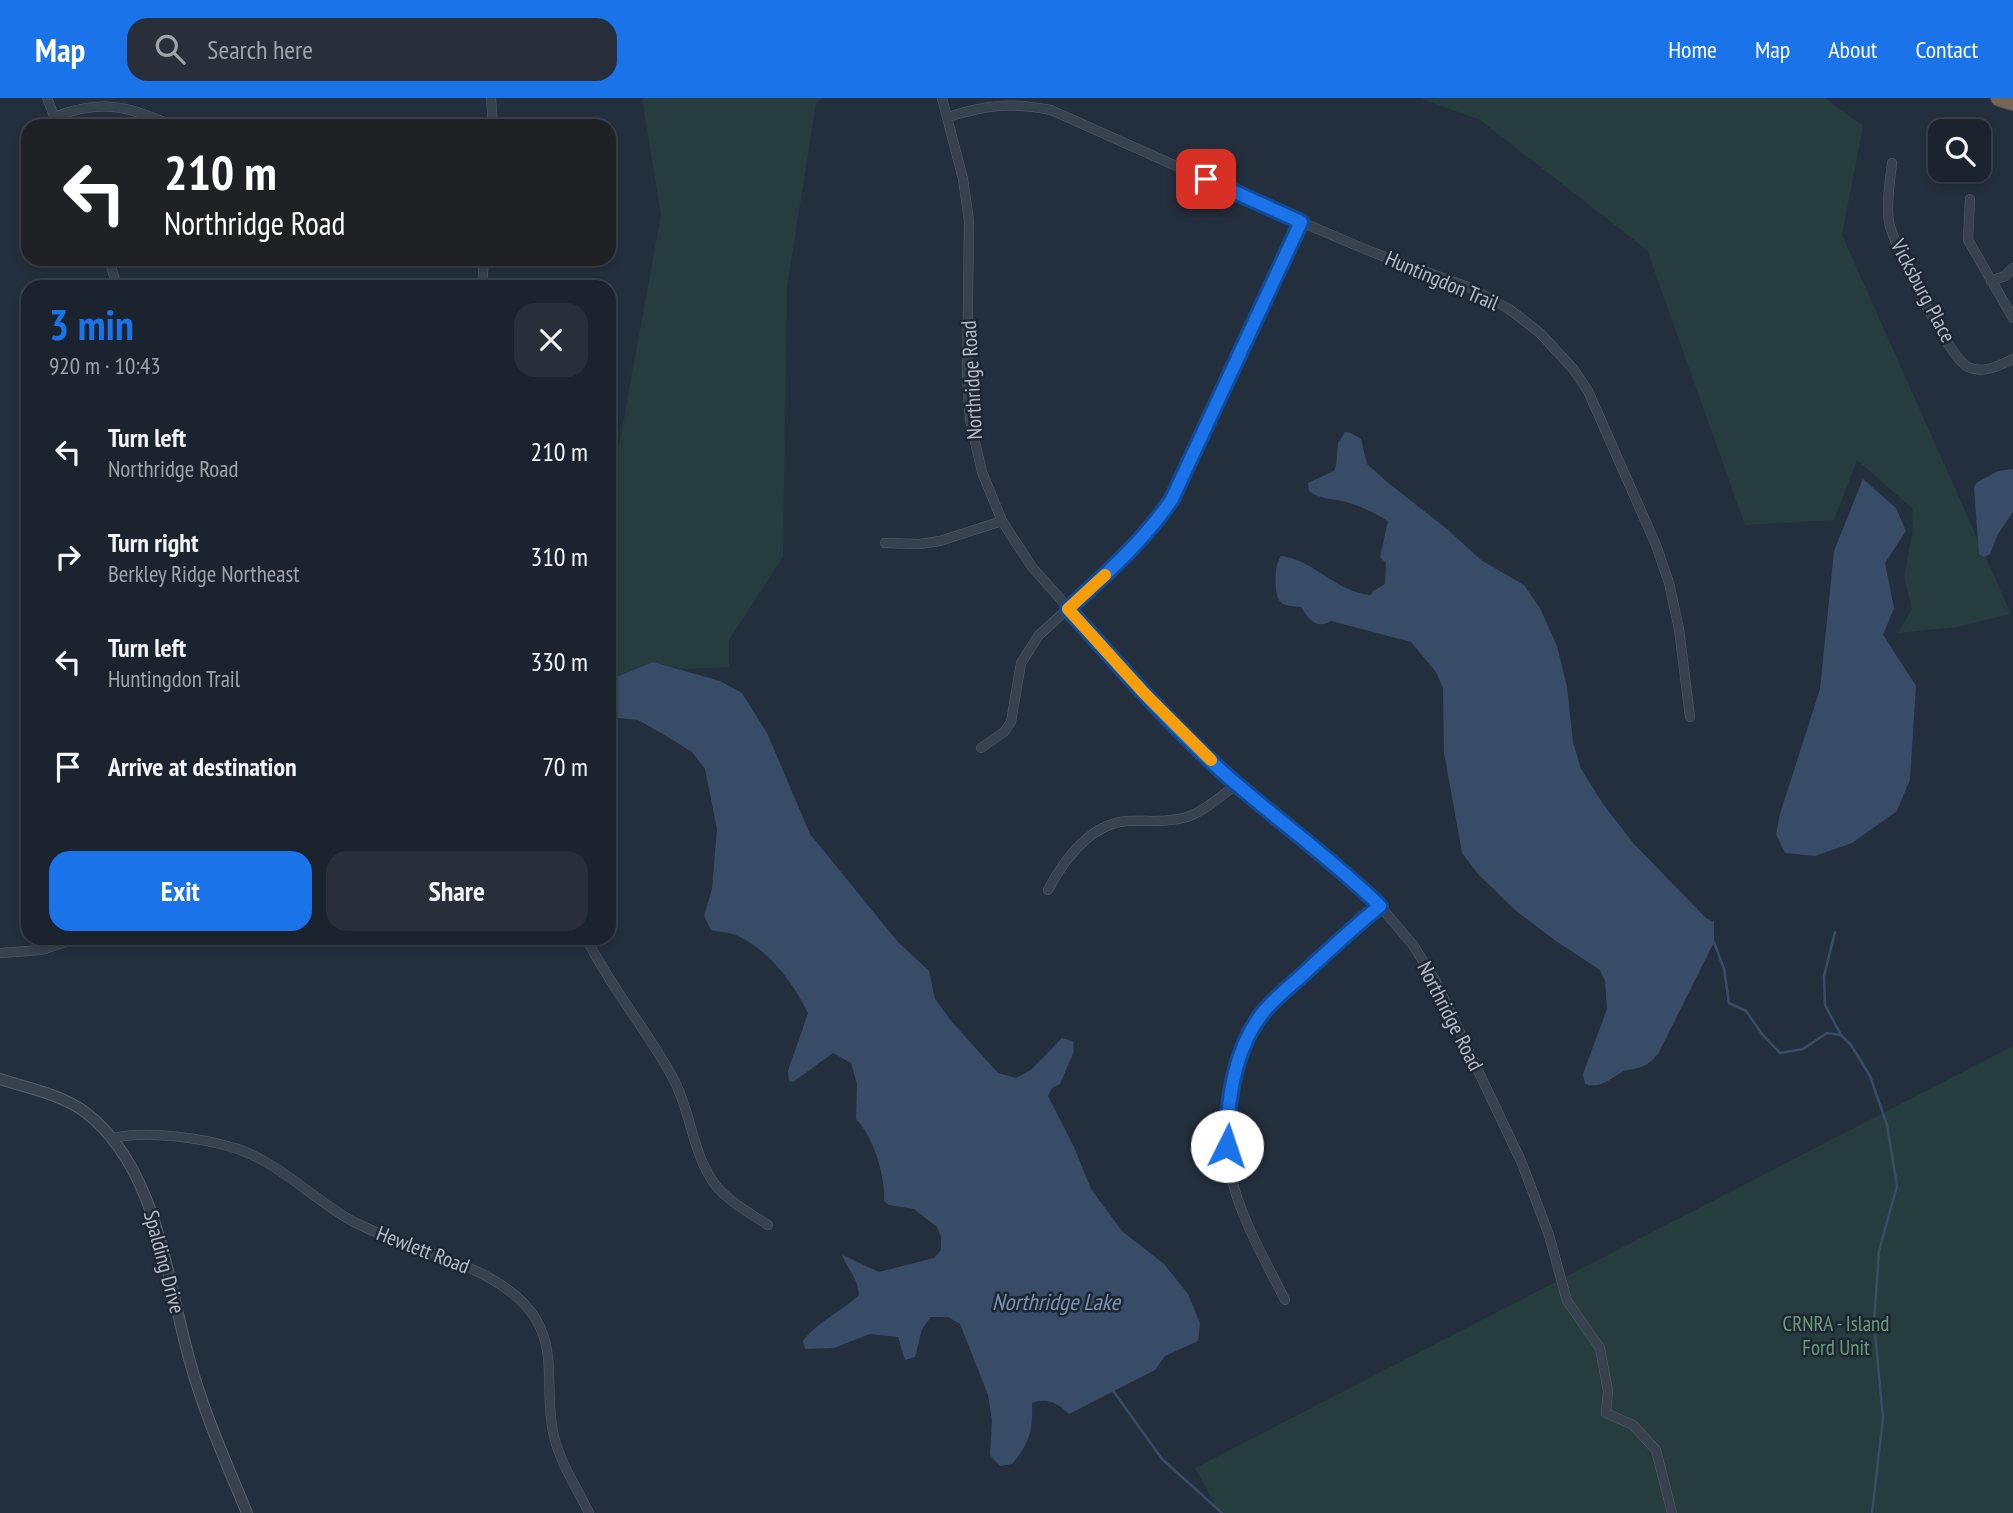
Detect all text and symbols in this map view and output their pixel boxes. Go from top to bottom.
search box [127,18,617,81]
text: Map [35,28,85,71]
icon: search [151,30,189,68]
text: Search here [207,33,313,66]
text: Home [1668,34,1717,65]
text: Map [1755,34,1790,65]
text: About [1828,34,1877,65]
text: Contact [1915,34,1978,65]
map controls [1928,119,1991,182]
button: search [1928,119,1991,182]
text: 210 m [164,140,277,204]
icon: left [49,147,140,238]
pin [1176,149,1236,209]
icon: arrive [1187,160,1225,198]
text: Northridge Road [164,202,345,244]
street label: Vicksburg Place [1885,234,1962,347]
street label: Huntingdon Trail [1381,245,1503,317]
text: 3 min [49,297,134,352]
button: close [514,303,588,377]
street label: Northridge Road [955,320,988,440]
text: 920 m · 10:43 [49,351,161,380]
text: Turn left [108,421,186,454]
icon: left [49,433,87,471]
text: 210 m [530,435,588,468]
text: Northridge Road [108,454,238,483]
text: Turn right [108,526,199,559]
icon: right [49,538,87,576]
text: 310 m [530,540,588,573]
text: Berkley Ridge Northeast [108,559,300,588]
text: Turn left [108,631,186,664]
icon: left [49,643,87,681]
text: 330 m [530,645,588,678]
text: Huntingdon Trail [108,664,240,693]
icon: arrive [49,748,87,786]
text: Arrive at destination [108,750,297,783]
text: 70 m [542,750,588,783]
button: Exit [49,851,312,931]
button: Share [326,851,588,931]
street label: Northridge Road [1411,957,1490,1075]
position arrow [1190,1109,1264,1183]
street label: Spalding Drive [138,1207,191,1317]
street label: Hewlett Road [373,1219,474,1280]
water label: Northridge Lake [992,1287,1121,1316]
park label: CRNRA - Island Ford Unit [1783,1310,1889,1361]

